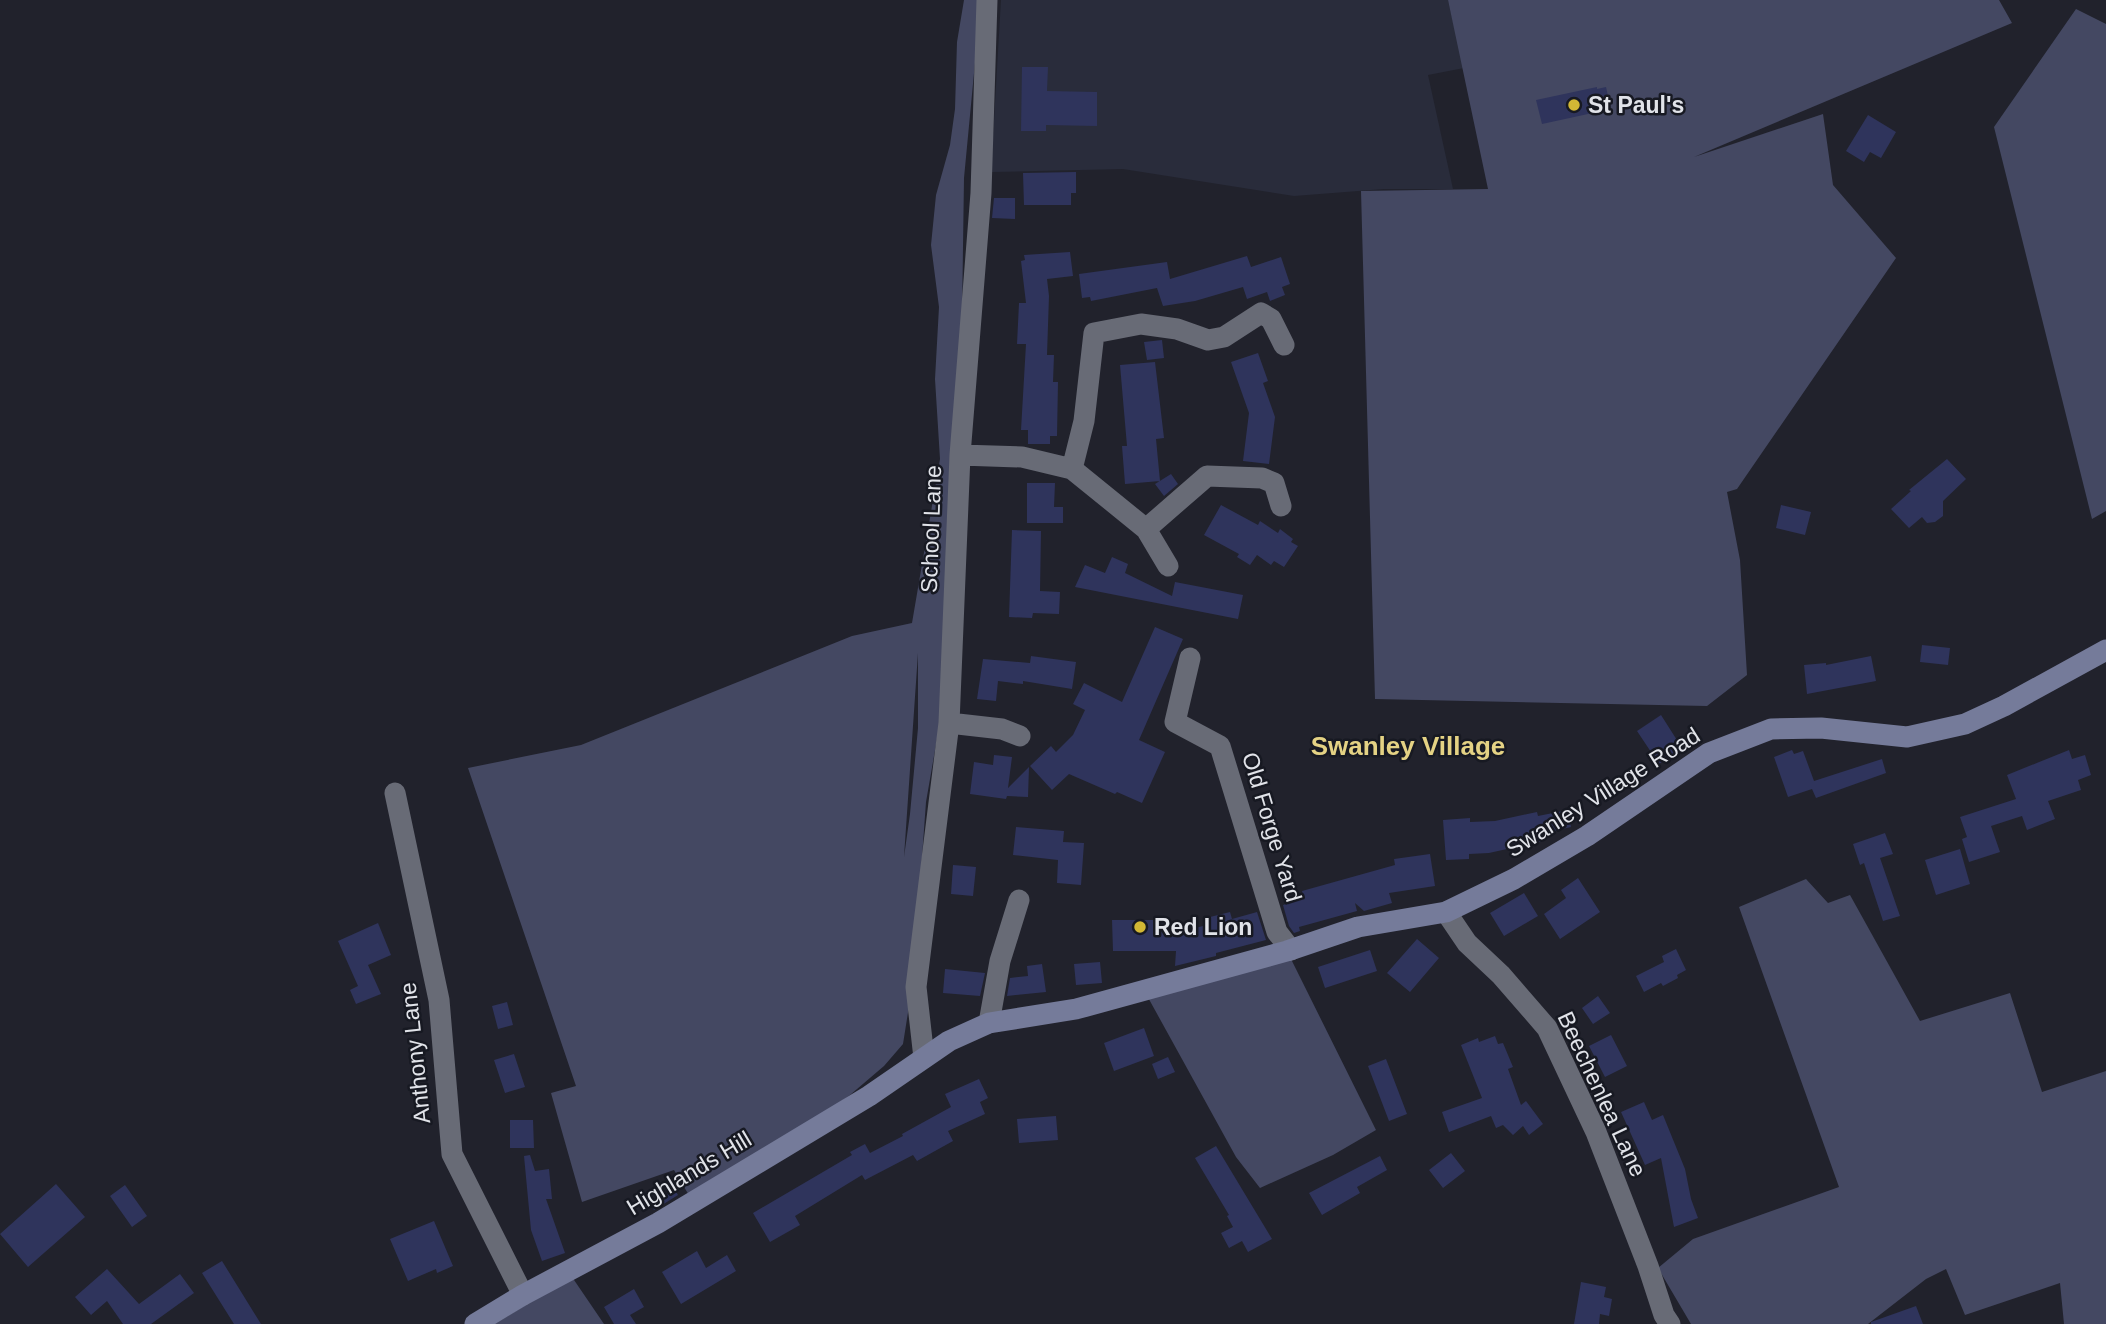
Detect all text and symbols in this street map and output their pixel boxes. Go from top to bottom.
place label: St Paul's [1588,92,1684,118]
marker: St Paul's [1566,97,1582,113]
street label: School Lane [916,465,946,593]
street label: Swanley Village Road [1501,722,1705,862]
district label: Swanley Village [1311,731,1505,761]
street label: Old Forge Yard [1237,749,1307,905]
place label: Red Lion [1154,914,1252,940]
marker: Red Lion [1132,919,1148,935]
street label: Anthony Lane [395,981,435,1125]
street label: Beechenlea Lane [1552,1007,1652,1181]
street label: Highlands Hill [622,1126,756,1220]

